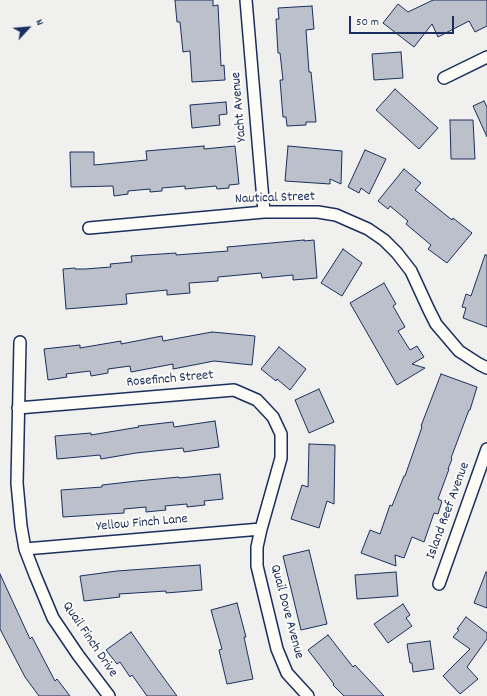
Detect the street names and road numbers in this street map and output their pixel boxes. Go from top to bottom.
street label: Yacht Avenue [229,71,251,143]
street label: Nautical Street [235,189,315,209]
street label: Rosefinch Street [126,368,214,392]
street label: Island Reef Avenue [424,460,474,562]
street label: Yellow Finch Lane [96,512,188,536]
street label: Quail Dove Avenue [265,563,307,661]
street label: Quail Finch Drive [58,599,120,681]

